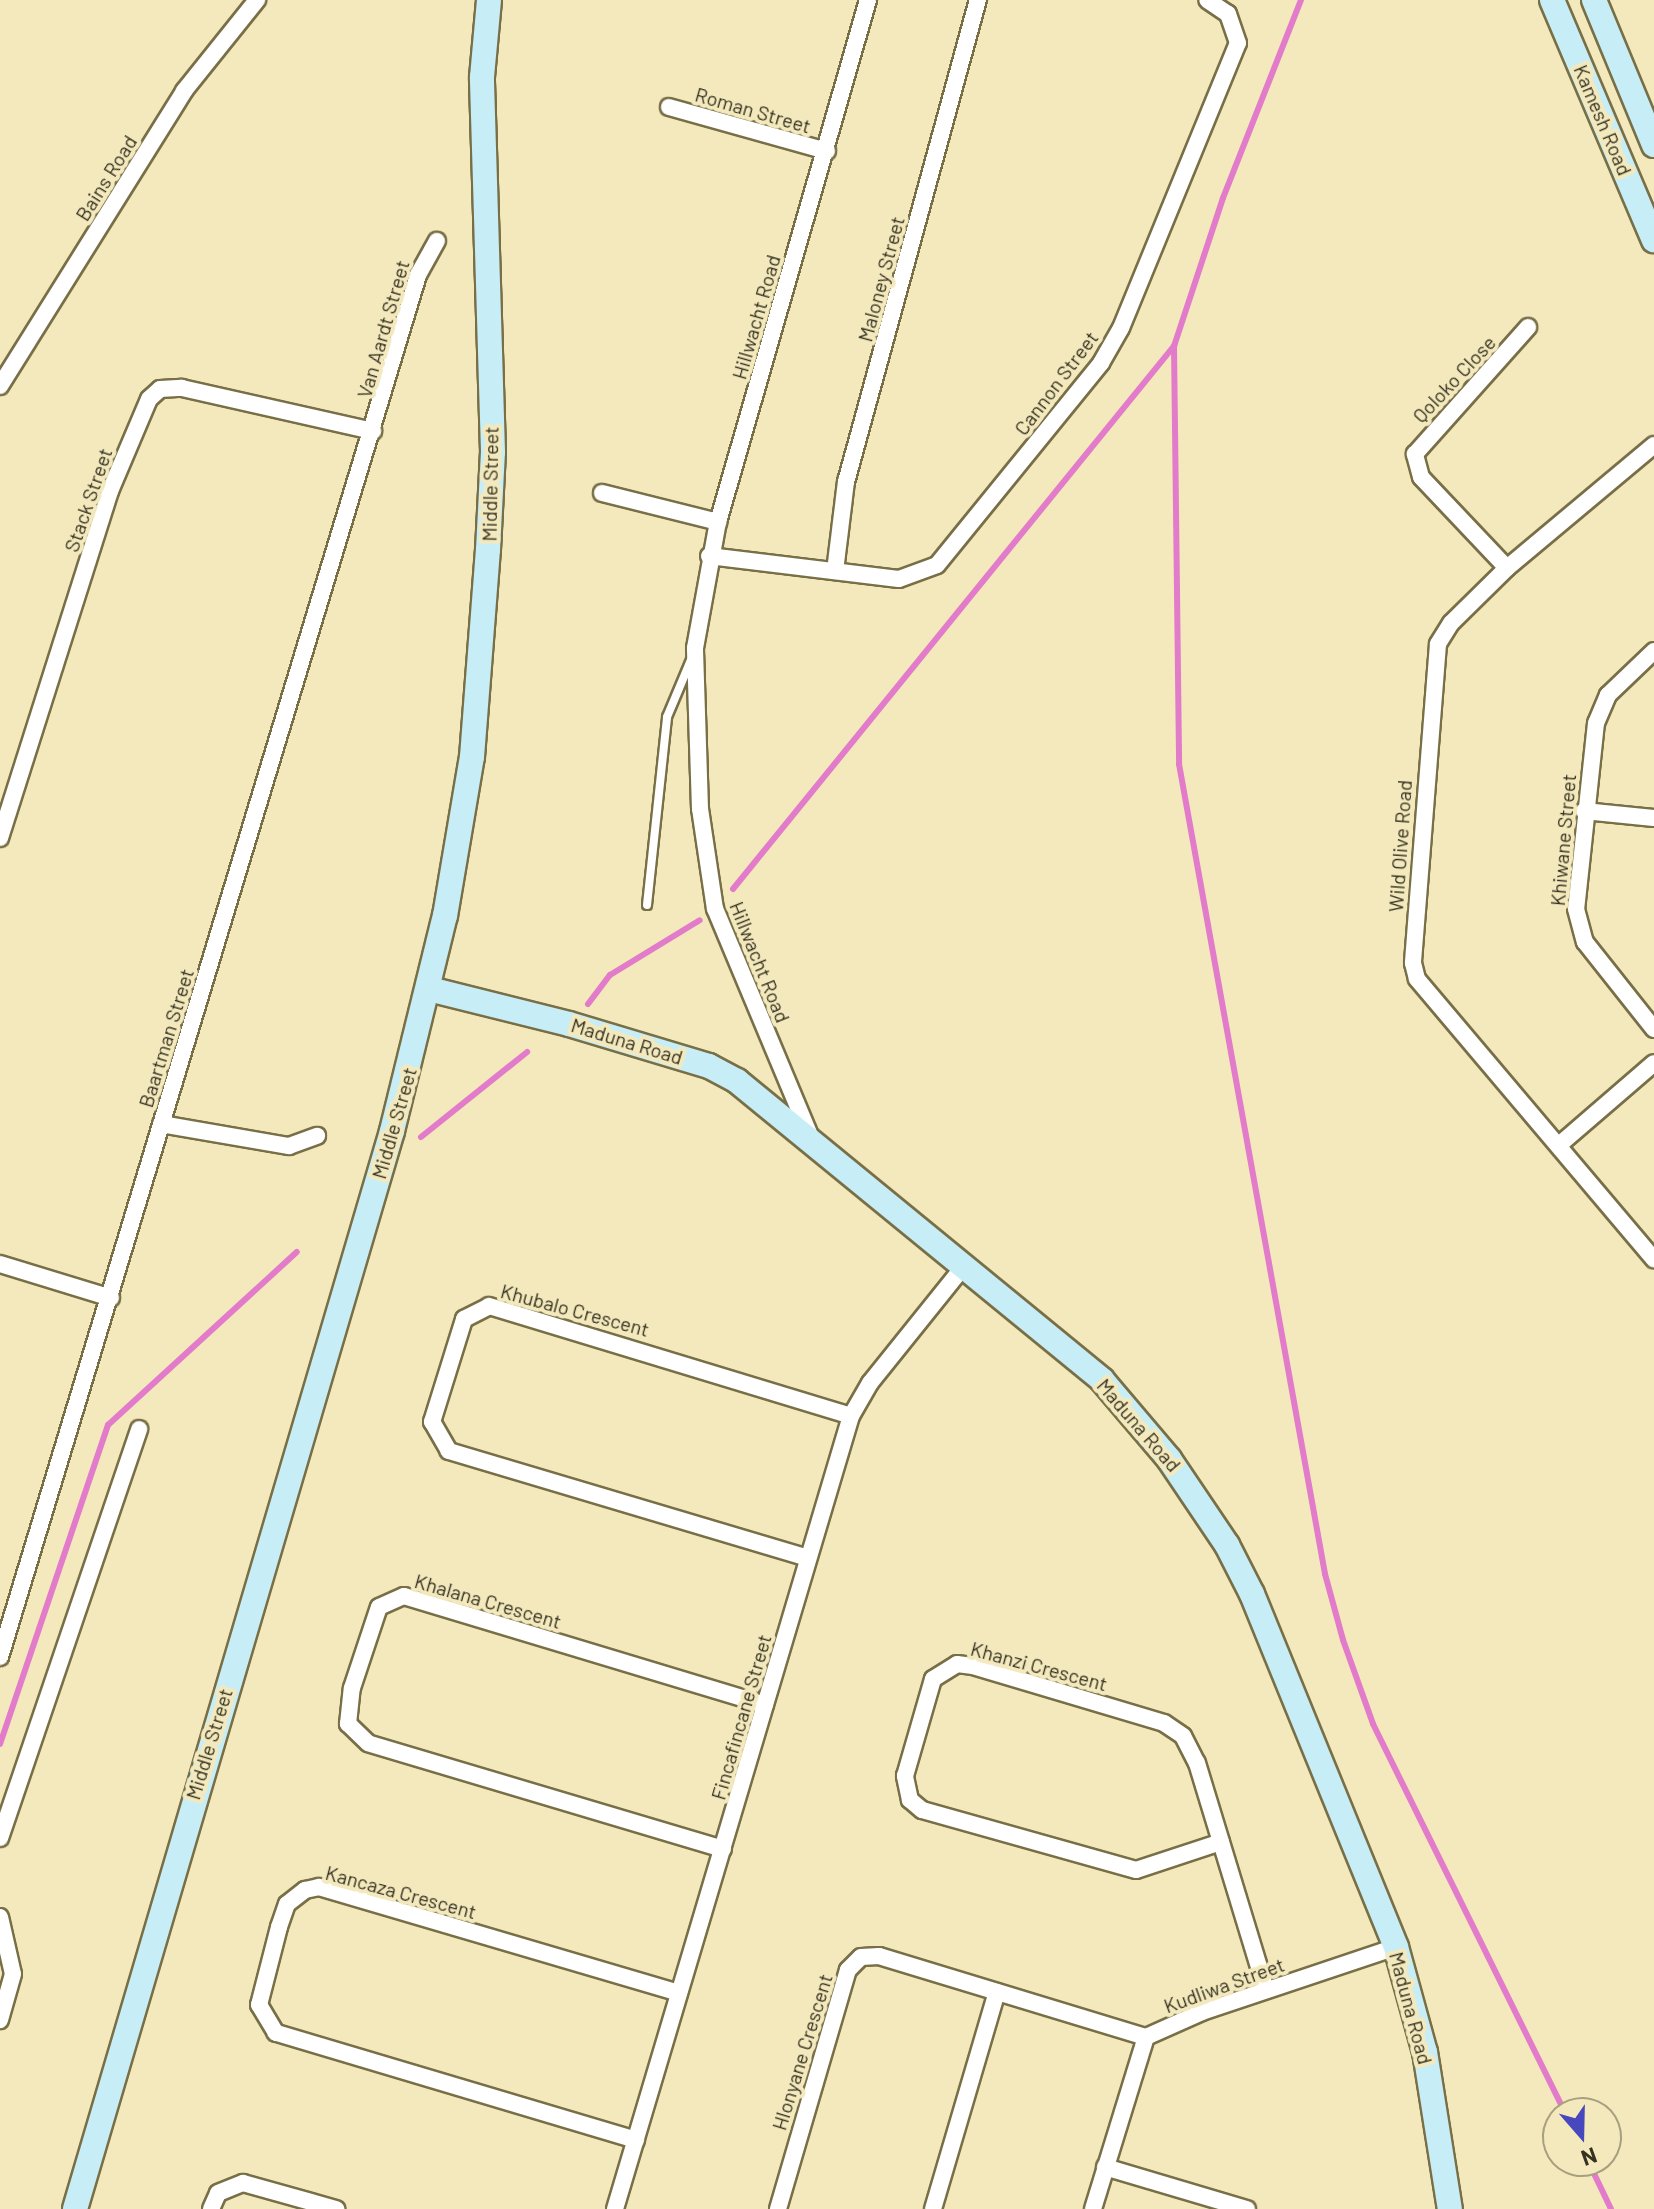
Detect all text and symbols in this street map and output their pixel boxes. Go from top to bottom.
street label: Kamesh Road [1569,61,1637,179]
street label: Roman Street [692,82,814,138]
street label: Bains Road [70,131,142,225]
street label: Maloney Street [853,214,909,344]
street label: Hillwacht Road [727,252,785,382]
street label: Van Aardt Street [352,257,414,401]
street label: Cannon Street [1009,326,1103,440]
street label: Qoloko Close [1408,330,1500,428]
street label: Middle Street [477,426,503,542]
street label: Stack Street [59,445,117,555]
street label: Khiwane Street [1545,773,1581,907]
street label: Wild Olive Road [1383,779,1417,913]
street label: Hillwacht Road [725,898,795,1026]
street label: Baartman Street [133,966,199,1110]
street label: Maduna Road [568,1013,686,1069]
street label: Middle Street [367,1064,421,1182]
street label: Khubalo Crescent [498,1279,652,1341]
street label: Maduna Road [1092,1374,1186,1476]
street label: Khalana Crescent [412,1569,564,1633]
street label: Fincafincane Street [706,1631,776,1803]
street label: Khanzi Crescent [968,1636,1110,1696]
street label: Middle Street [181,1685,237,1803]
street label: Kancaza Crescent [323,1860,479,1924]
street label: Maduna Road [1384,1949,1438,2067]
street label: Kudliwa Street [1160,1952,1288,2018]
street label: Hlonyane Crescent [767,1971,837,2133]
north arrow [1542,2097,1622,2177]
text: N [1578,2143,1601,2172]

